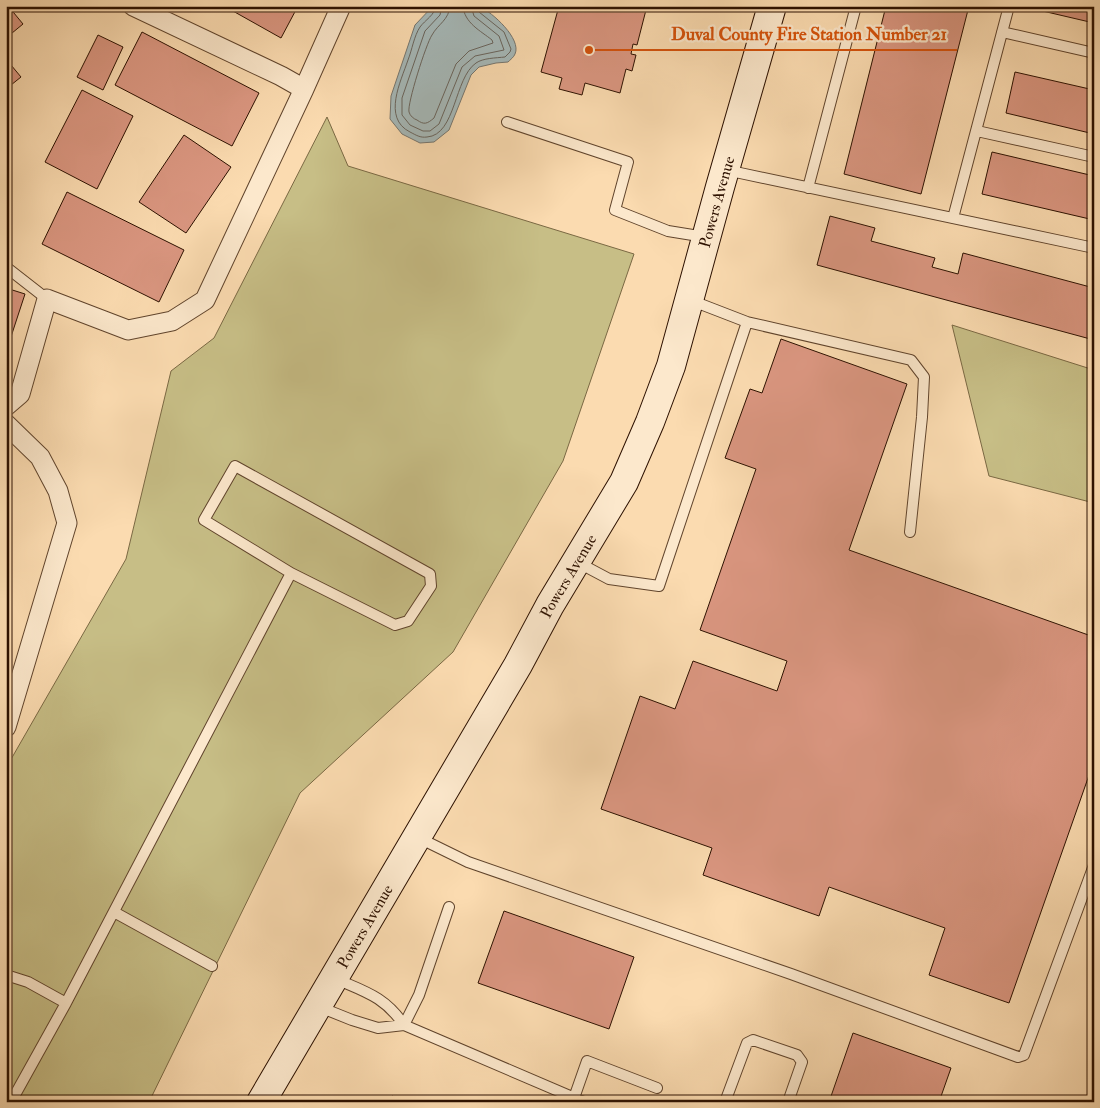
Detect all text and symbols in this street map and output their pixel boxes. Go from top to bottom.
callout: Duval County Fire Station Number 21 [661,17,957,50]
text: Duval County Fire Station Number 21 [671,23,947,46]
street label: Powers Avenue [695,154,739,250]
street label: Powers Avenue [536,531,601,622]
street label: Powers Avenue [333,881,398,972]

